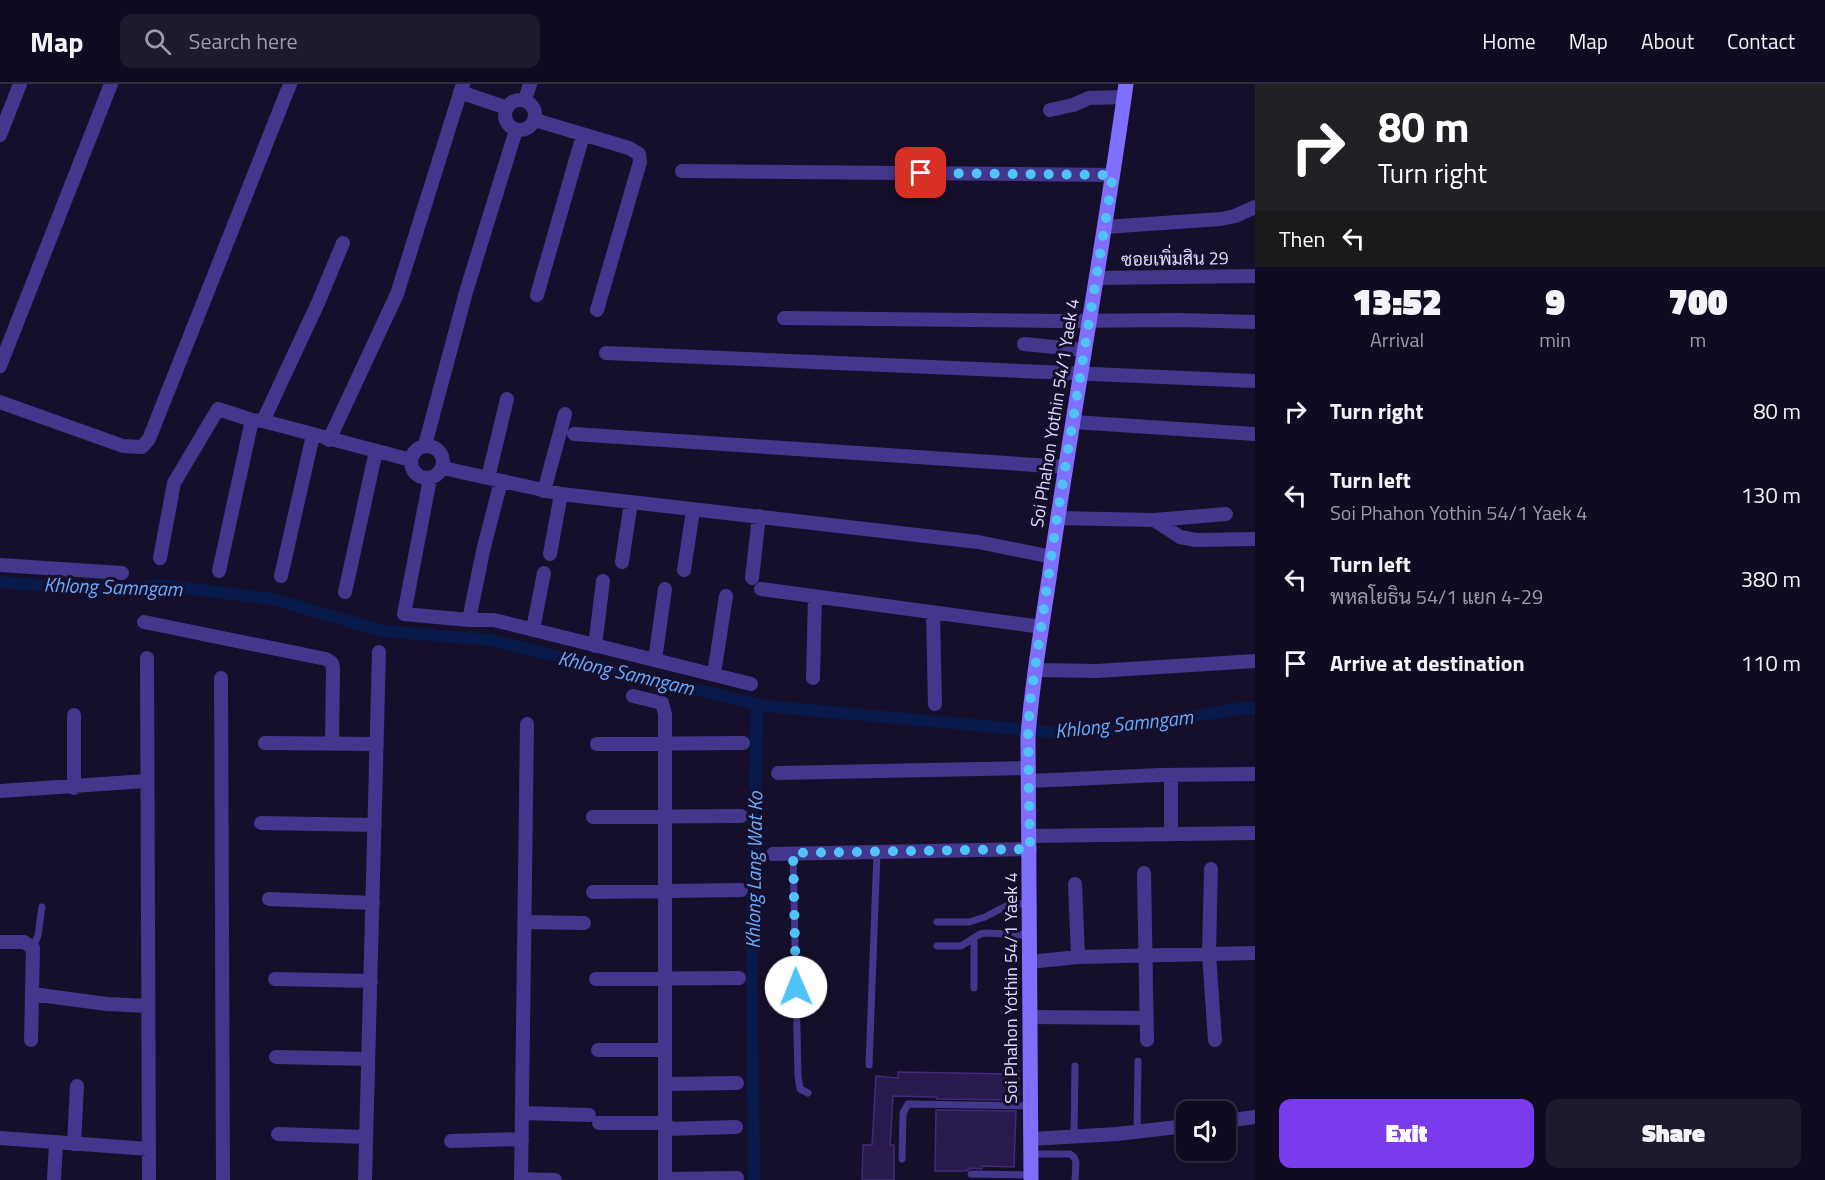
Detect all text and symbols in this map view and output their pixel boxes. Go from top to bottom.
search box [120,14,540,68]
text: Map [30,20,84,63]
text: Search here [189,24,298,58]
icon: search [141,25,174,58]
text: Home [1482,25,1536,57]
text: Map [1569,25,1608,57]
text: About [1641,25,1694,57]
text: Contact [1727,25,1795,57]
text: 80 m [1378,94,1470,158]
icon: right [1279,108,1357,186]
pin [895,147,946,198]
text: Turn right [1378,152,1487,193]
icon: arrive [904,156,937,189]
text: Then [1279,222,1325,256]
icon: left [1337,222,1370,255]
street label: ซอยเพิ่มสิน 29 [1121,243,1229,273]
text: 13:52 [1352,274,1442,329]
text: 9 [1545,274,1565,329]
text: 700 [1668,274,1728,329]
street label: Soi Phahon Yothin 54/1 Yaek 4 [1023,296,1086,529]
text: Arrival [1370,324,1424,355]
text: min [1539,324,1571,355]
text: m [1690,324,1706,355]
text: Turn right [1330,394,1424,428]
text: 80 m [1753,394,1801,428]
icon: right [1279,395,1312,428]
text: Turn left [1330,463,1411,497]
text: 130 m [1741,478,1801,512]
icon: left [1279,479,1312,512]
text: Soi Phahon Yothin 54/1 Yaek 4 [1330,497,1587,528]
text: Turn left [1330,547,1411,581]
text: 380 m [1741,562,1801,596]
icon: left [1279,563,1312,596]
water label: Khlong Samngam [43,569,183,604]
text: พหลโยธิน 54/1 แยก 4-29 [1330,581,1543,612]
water label: Khlong Samngam [555,642,698,703]
text: Arrive at destination [1330,646,1525,680]
text: 110 m [1741,646,1801,680]
icon: arrive [1279,647,1312,680]
water label: Khlong Samngam [1053,701,1195,746]
water label: Khlong Lang Wat Ko [737,790,770,949]
street label: Soi Phahon Yothin 54/1 Yaek 4 [997,872,1024,1104]
position arrow [764,955,828,1019]
button: Exit [1279,1099,1534,1168]
button: Share [1546,1099,1801,1168]
map controls [1176,1101,1236,1161]
button: sound [1176,1101,1236,1161]

